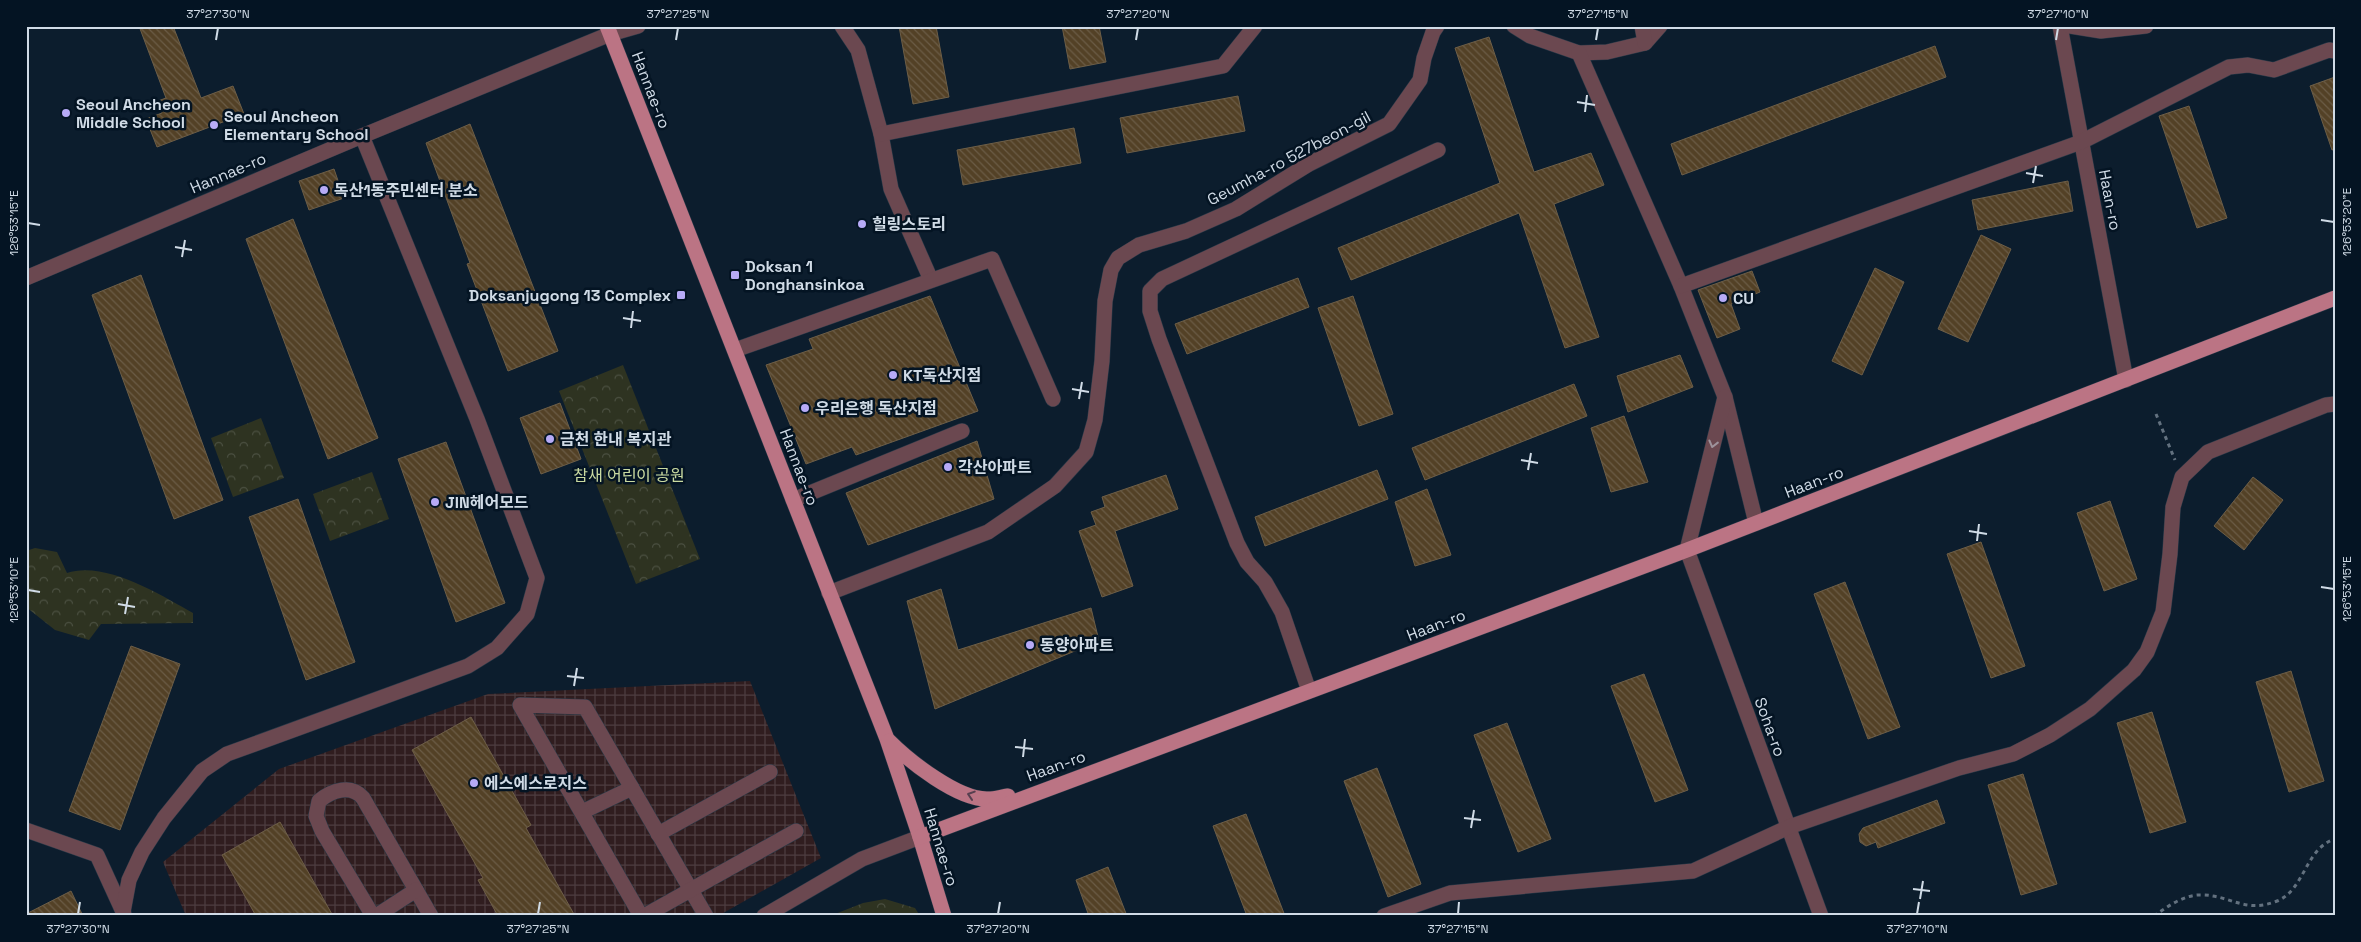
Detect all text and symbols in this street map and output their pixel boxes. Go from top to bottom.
text: 37°27'30"N [186,6,250,22]
text: 37°27'25"N [646,6,710,22]
text: 37°27'20"N [1106,6,1170,22]
text: 37°27'15"N [1568,6,1628,22]
text: 37°27'10"N [2027,6,2089,22]
street label: Hannae-ro [627,49,675,131]
place label: Seoul Ancheon Middle School [76,94,191,133]
place label: Seoul Ancheon Elementary School [224,106,368,145]
street label: Geumha-ro 527beon-gil [1204,106,1374,210]
marker: Seoul Ancheon Middle School [60,107,72,119]
marker: Seoul Ancheon Elementary School [208,119,220,131]
street label: Hannae-ro [187,148,269,198]
street label: Haan-ro [2094,168,2126,232]
place label: 독산1동주민센터 분소 [334,180,478,201]
marker: 독산1동주민센터 분소 [318,184,330,196]
text: 126°53'20"E [2339,188,2355,256]
text: 126°53'15"E [6,190,22,256]
place label: 힐링스토리 [872,214,946,235]
marker: 힐링스토리 [856,218,868,230]
place label: Doksan 1 Donghansinkoa [745,256,865,295]
marker: Doksan 1 Donghansinkoa [729,269,741,281]
place label: Doksanjugong 13 Complex [469,285,672,306]
place label: CU [1733,288,1754,309]
marker: Doksanjugong 13 Complex [675,289,687,301]
marker: CU [1717,292,1729,304]
place label: KT독산지점 [903,365,981,386]
marker: KT독산지점 [887,369,899,381]
place label: 우리은행 독산지점 [815,398,937,419]
marker: 우리은행 독산지점 [799,402,811,414]
street label: Hannae-ro [775,426,823,508]
place label: 금천 한내 복지관 [560,429,671,450]
marker: 금천 한내 복지관 [544,433,556,445]
one-way arrow [1708,440,1719,449]
place label: 각산아파트 [958,457,1032,478]
marker: 각산아파트 [942,461,954,473]
street label: Haan-ro [1781,461,1847,503]
park label: 참새 어린이 공원 [573,465,685,486]
place label: JIN헤어모드 [445,492,529,513]
marker: JIN헤어모드 [429,496,441,508]
text: 126°53'15"E [2339,556,2355,622]
text: 126°53'10"E [6,557,22,623]
street label: Haan-ro [1403,604,1469,646]
place label: 동양아파트 [1040,635,1114,656]
marker: 동양아파트 [1024,639,1036,651]
street label: Soha-ro [1750,695,1790,759]
street label: Haan-ro [1023,746,1089,786]
place label: 에스에스로지스 [484,773,587,794]
marker: 에스에스로지스 [468,777,480,789]
one-way arrow [968,790,976,800]
street label: Hannae-ro [919,805,963,889]
text: 37°27'30"N [46,921,110,937]
text: 37°27'25"N [506,921,570,937]
text: 37°27'20"N [966,921,1030,937]
text: 37°27'15"N [1428,921,1488,937]
text: 37°27'10"N [1886,921,1948,937]

